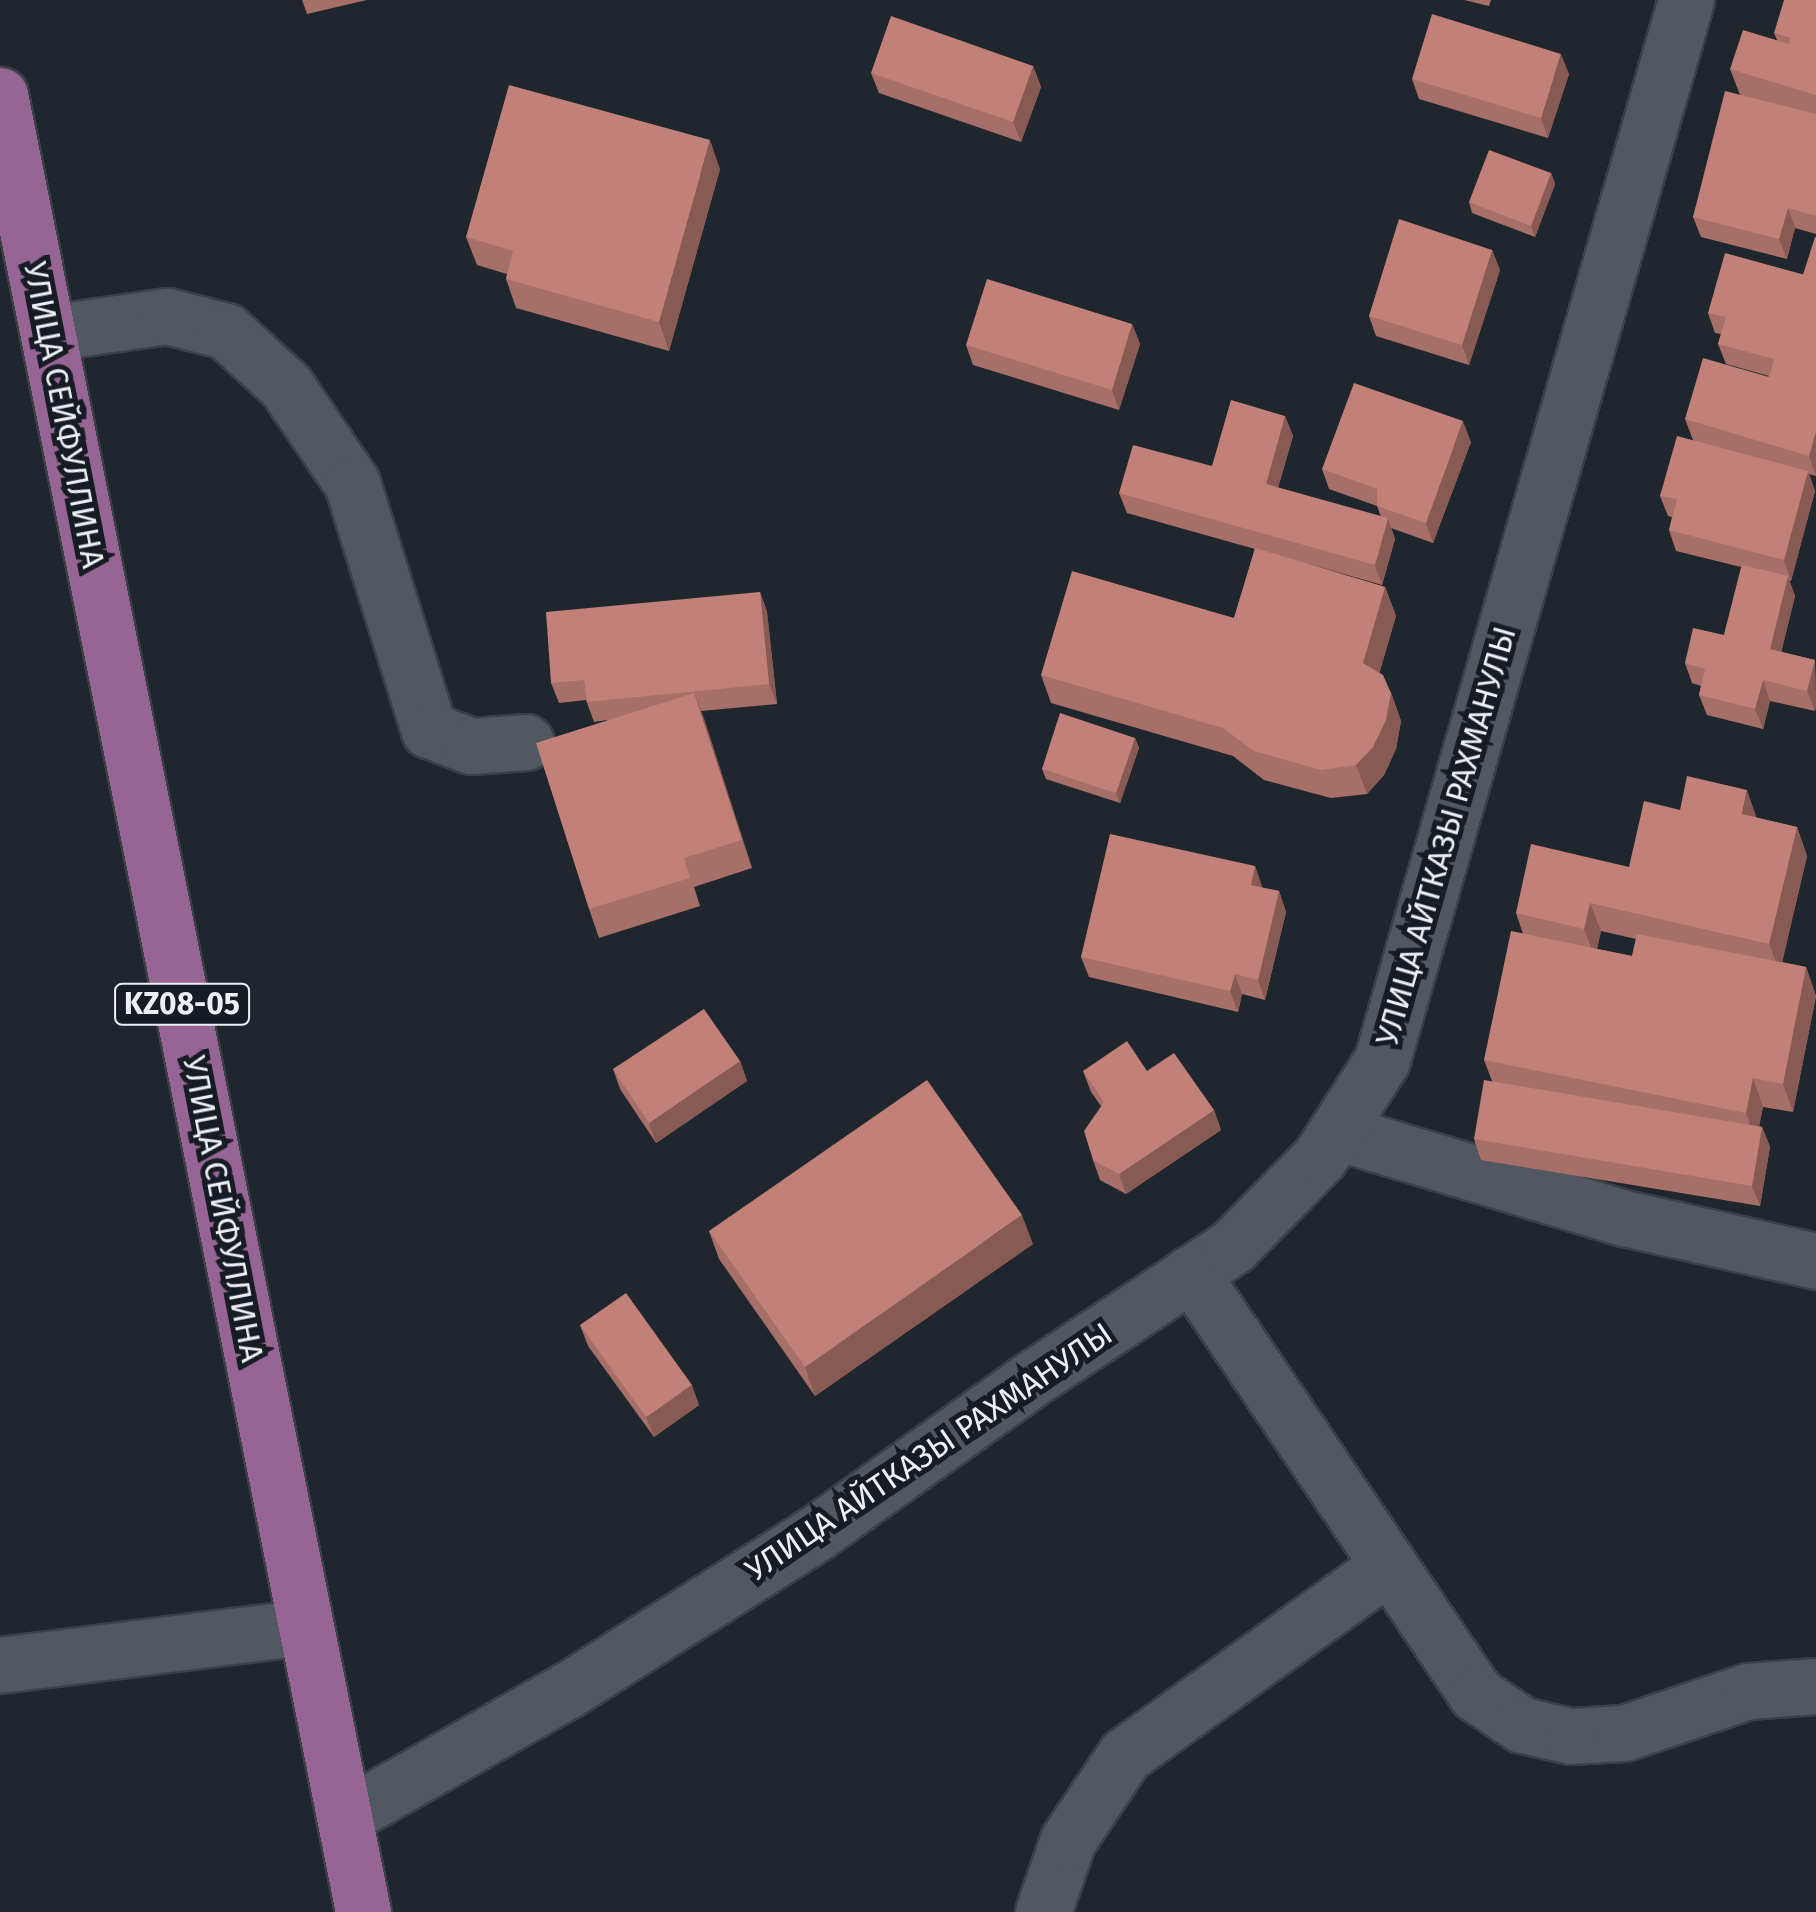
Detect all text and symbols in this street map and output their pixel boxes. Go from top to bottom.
street label: УЛИЦА СЕЙФУЛЛИНА [15,259,113,571]
street label: УЛИЦА АЙТКАЗЫ РАХМАНУЛЫ [1368,622,1524,1050]
road number: KZ08-05 [112,979,252,1029]
street label: УЛИЦА СЕЙФУЛЛИНА [174,1053,272,1365]
street label: УЛИЦА АЙТКАЗЫ РАХМАНУЛЫ [738,1315,1120,1589]

